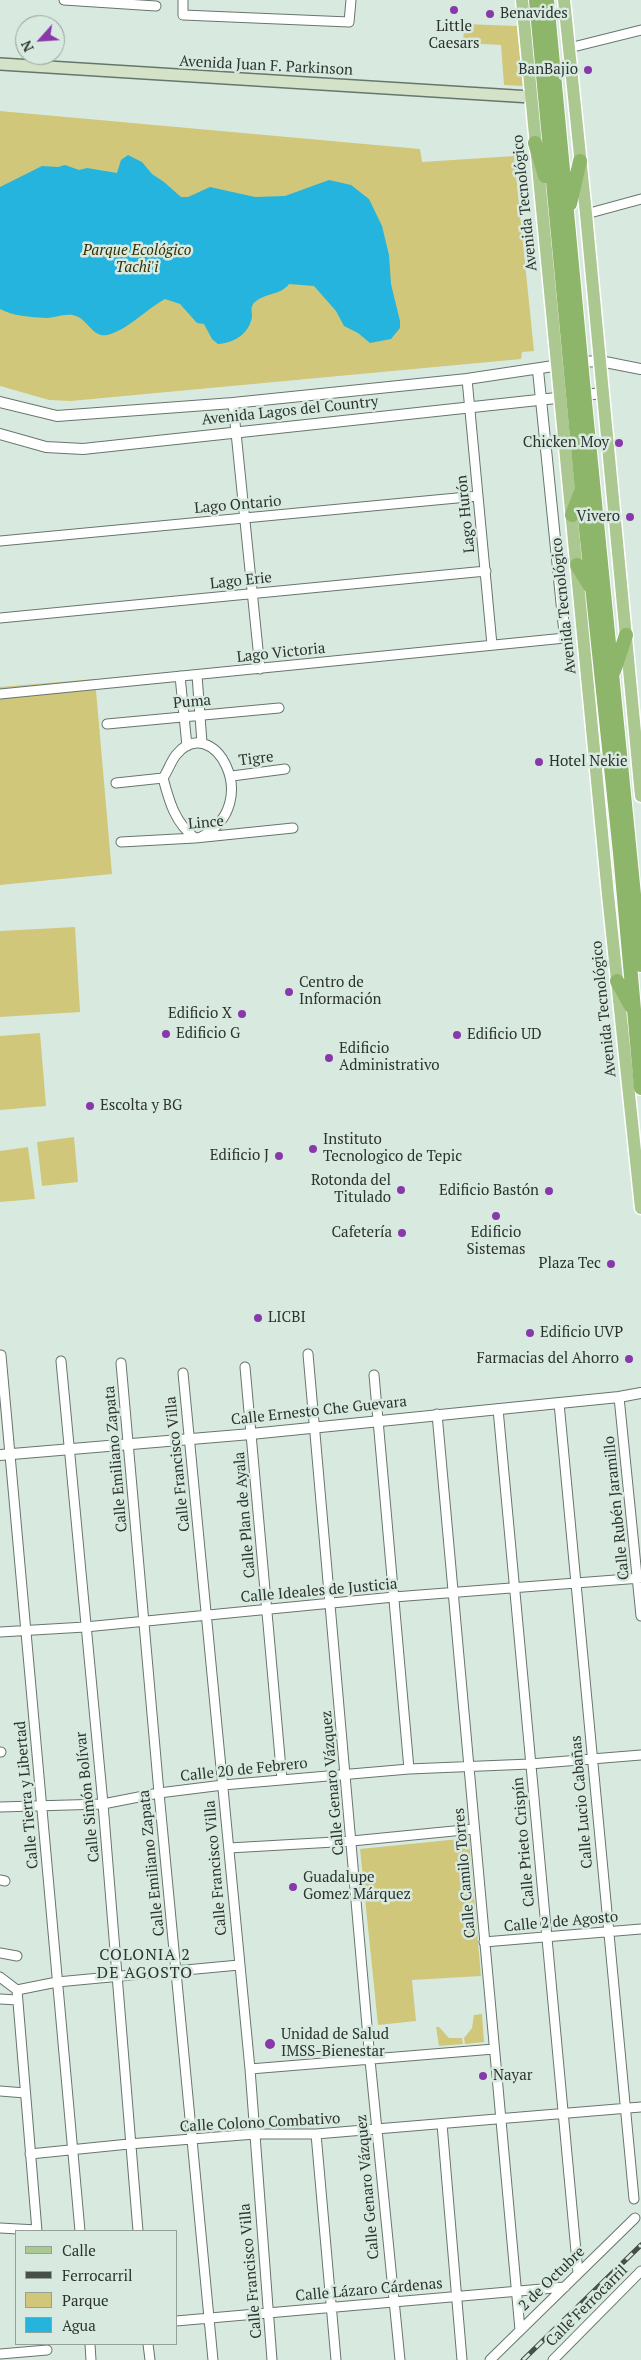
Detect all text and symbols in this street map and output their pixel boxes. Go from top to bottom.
marker: Little Caesars [448,4,460,16]
place label: Benavides [500,5,568,23]
marker: Benavides [484,8,496,20]
north arrow [15,15,65,65]
place label: Little Caesars [428,18,480,53]
text: N [16,37,38,55]
street label: Avenida Juan F. Parkinson [179,52,353,80]
place label: BanBajio [518,61,578,79]
marker: BanBajio [582,64,594,76]
street label: Avenida Tecnológico [509,134,541,272]
park label: Parque Ecológico Tachi'i [83,242,191,277]
street label: Avenida Lagos del Country [201,393,379,429]
place label: Chicken Moy [523,434,609,452]
marker: Chicken Moy [613,437,625,449]
street label: Lago Hurón [453,474,479,554]
street label: Lago Ontario [194,492,282,518]
place label: Vivero [576,508,620,526]
marker: Vivero [624,511,636,523]
street label: Avenida Tecnológico [548,537,580,675]
street label: Lago Erie [209,569,273,593]
street label: Lago Victoria [236,639,326,667]
street label: Puma [172,691,212,713]
street label: Tigre [238,748,274,770]
place label: Hotel Nekie [549,753,628,771]
marker: Hotel Nekie [533,756,545,768]
street label: Lince [187,812,225,834]
street label: Avenida Tecnológico [588,940,620,1078]
place label: Centro de Información [299,974,381,1009]
marker: Centro de Información [283,986,295,998]
place label: Edificio X [168,1005,232,1023]
marker: Edificio X [236,1008,248,1020]
place label: Edificio G [176,1025,240,1043]
place label: Edificio UD [467,1026,542,1044]
marker: Edificio G [160,1028,172,1040]
marker: Edificio UD [451,1029,463,1041]
place label: Edificio Administrativo [339,1040,440,1075]
marker: Edificio Administrativo [323,1052,335,1064]
place label: Escolta y BG [100,1097,182,1115]
marker: Escolta y BG [84,1100,96,1112]
place label: Instituto Tecnologico de Tepic [323,1131,462,1166]
marker: Instituto Tecnologico de Tepic [307,1143,319,1155]
place label: Edificio J [210,1147,269,1165]
marker: Edificio J [273,1150,285,1162]
place label: Rotonda del Titulado [311,1172,391,1207]
place label: Edificio Bastón [439,1182,539,1200]
marker: Rotonda del Titulado [395,1184,407,1196]
marker: Edificio Bastón [543,1185,555,1197]
marker: Edificio Sistemas [490,1210,502,1222]
place label: Cafetería [331,1224,392,1242]
place label: Edificio Sistemas [466,1224,526,1259]
marker: Cafetería [396,1227,408,1239]
place label: Plaza Tec [539,1255,601,1273]
marker: Plaza Tec [605,1258,617,1270]
place label: LICBI [268,1309,306,1327]
marker: LICBI [252,1312,264,1324]
place label: Edificio UVP [540,1324,623,1342]
marker: Edificio UVP [524,1327,536,1339]
place label: Farmacias del Ahorro [477,1350,619,1368]
marker: Farmacias del Ahorro [623,1353,635,1365]
street label: Calle Emiliano Zapata [101,1385,131,1533]
street label: Calle Ernesto Che Guevara [230,1393,408,1429]
street label: Calle Francisco Villa [162,1395,194,1533]
street label: Calle Rubén Jaramillo [600,1435,634,1581]
street label: Calle Plan de Ayala [231,1451,259,1579]
street label: Calle Ideales de Justicia [240,1575,398,1607]
street label: Calle Genaro Vázquez [318,1710,348,1856]
street label: Calle Tierra y Libertad [12,1720,42,1870]
street label: Calle Simón Bolívar [72,1731,104,1863]
street label: Calle Lucio Cabañas [567,1735,597,1869]
street label: Calle 20 de Febrero [179,1754,309,1786]
street label: Calle Prieto Crispín [509,1776,539,1908]
street label: Calle Emiliano Zapata [135,1789,169,1937]
street label: Calle Francisco Villa [201,1800,231,1936]
street label: Calle Camilo Torres [450,1807,480,1939]
place label: Guadalupe Gomez Márquez [303,1869,411,1904]
marker: Guadalupe Gomez Márquez [287,1881,299,1893]
street label: Calle 2 de Agosto [503,1908,619,1936]
district label: COLONIA 2 DE AGOSTO [96,1945,194,1983]
place label: Unidad de Salud IMSS-Bienestar [281,2026,389,2061]
marker: Unidad de Salud IMSS-Bienestar [263,2037,277,2051]
place label: Nayar [493,2067,532,2085]
marker: Nayar [477,2070,489,2082]
street label: Calle Colono Combativo [179,2110,341,2136]
street label: Calle Genaro Vázquez [353,2114,383,2260]
street label: Calle Francisco Villa [236,2203,266,2339]
legend [15,2230,178,2345]
text: Calle [62,2240,96,2260]
street label: 2 de Octubre [515,2243,589,2315]
street label: Calle Ferrocarril [542,2261,632,2351]
text: Ferrocarril [62,2265,133,2285]
street label: Calle Lázaro Cárdenas [295,2275,443,2305]
text: Parque [62,2290,109,2310]
text: Agua [62,2315,96,2335]

